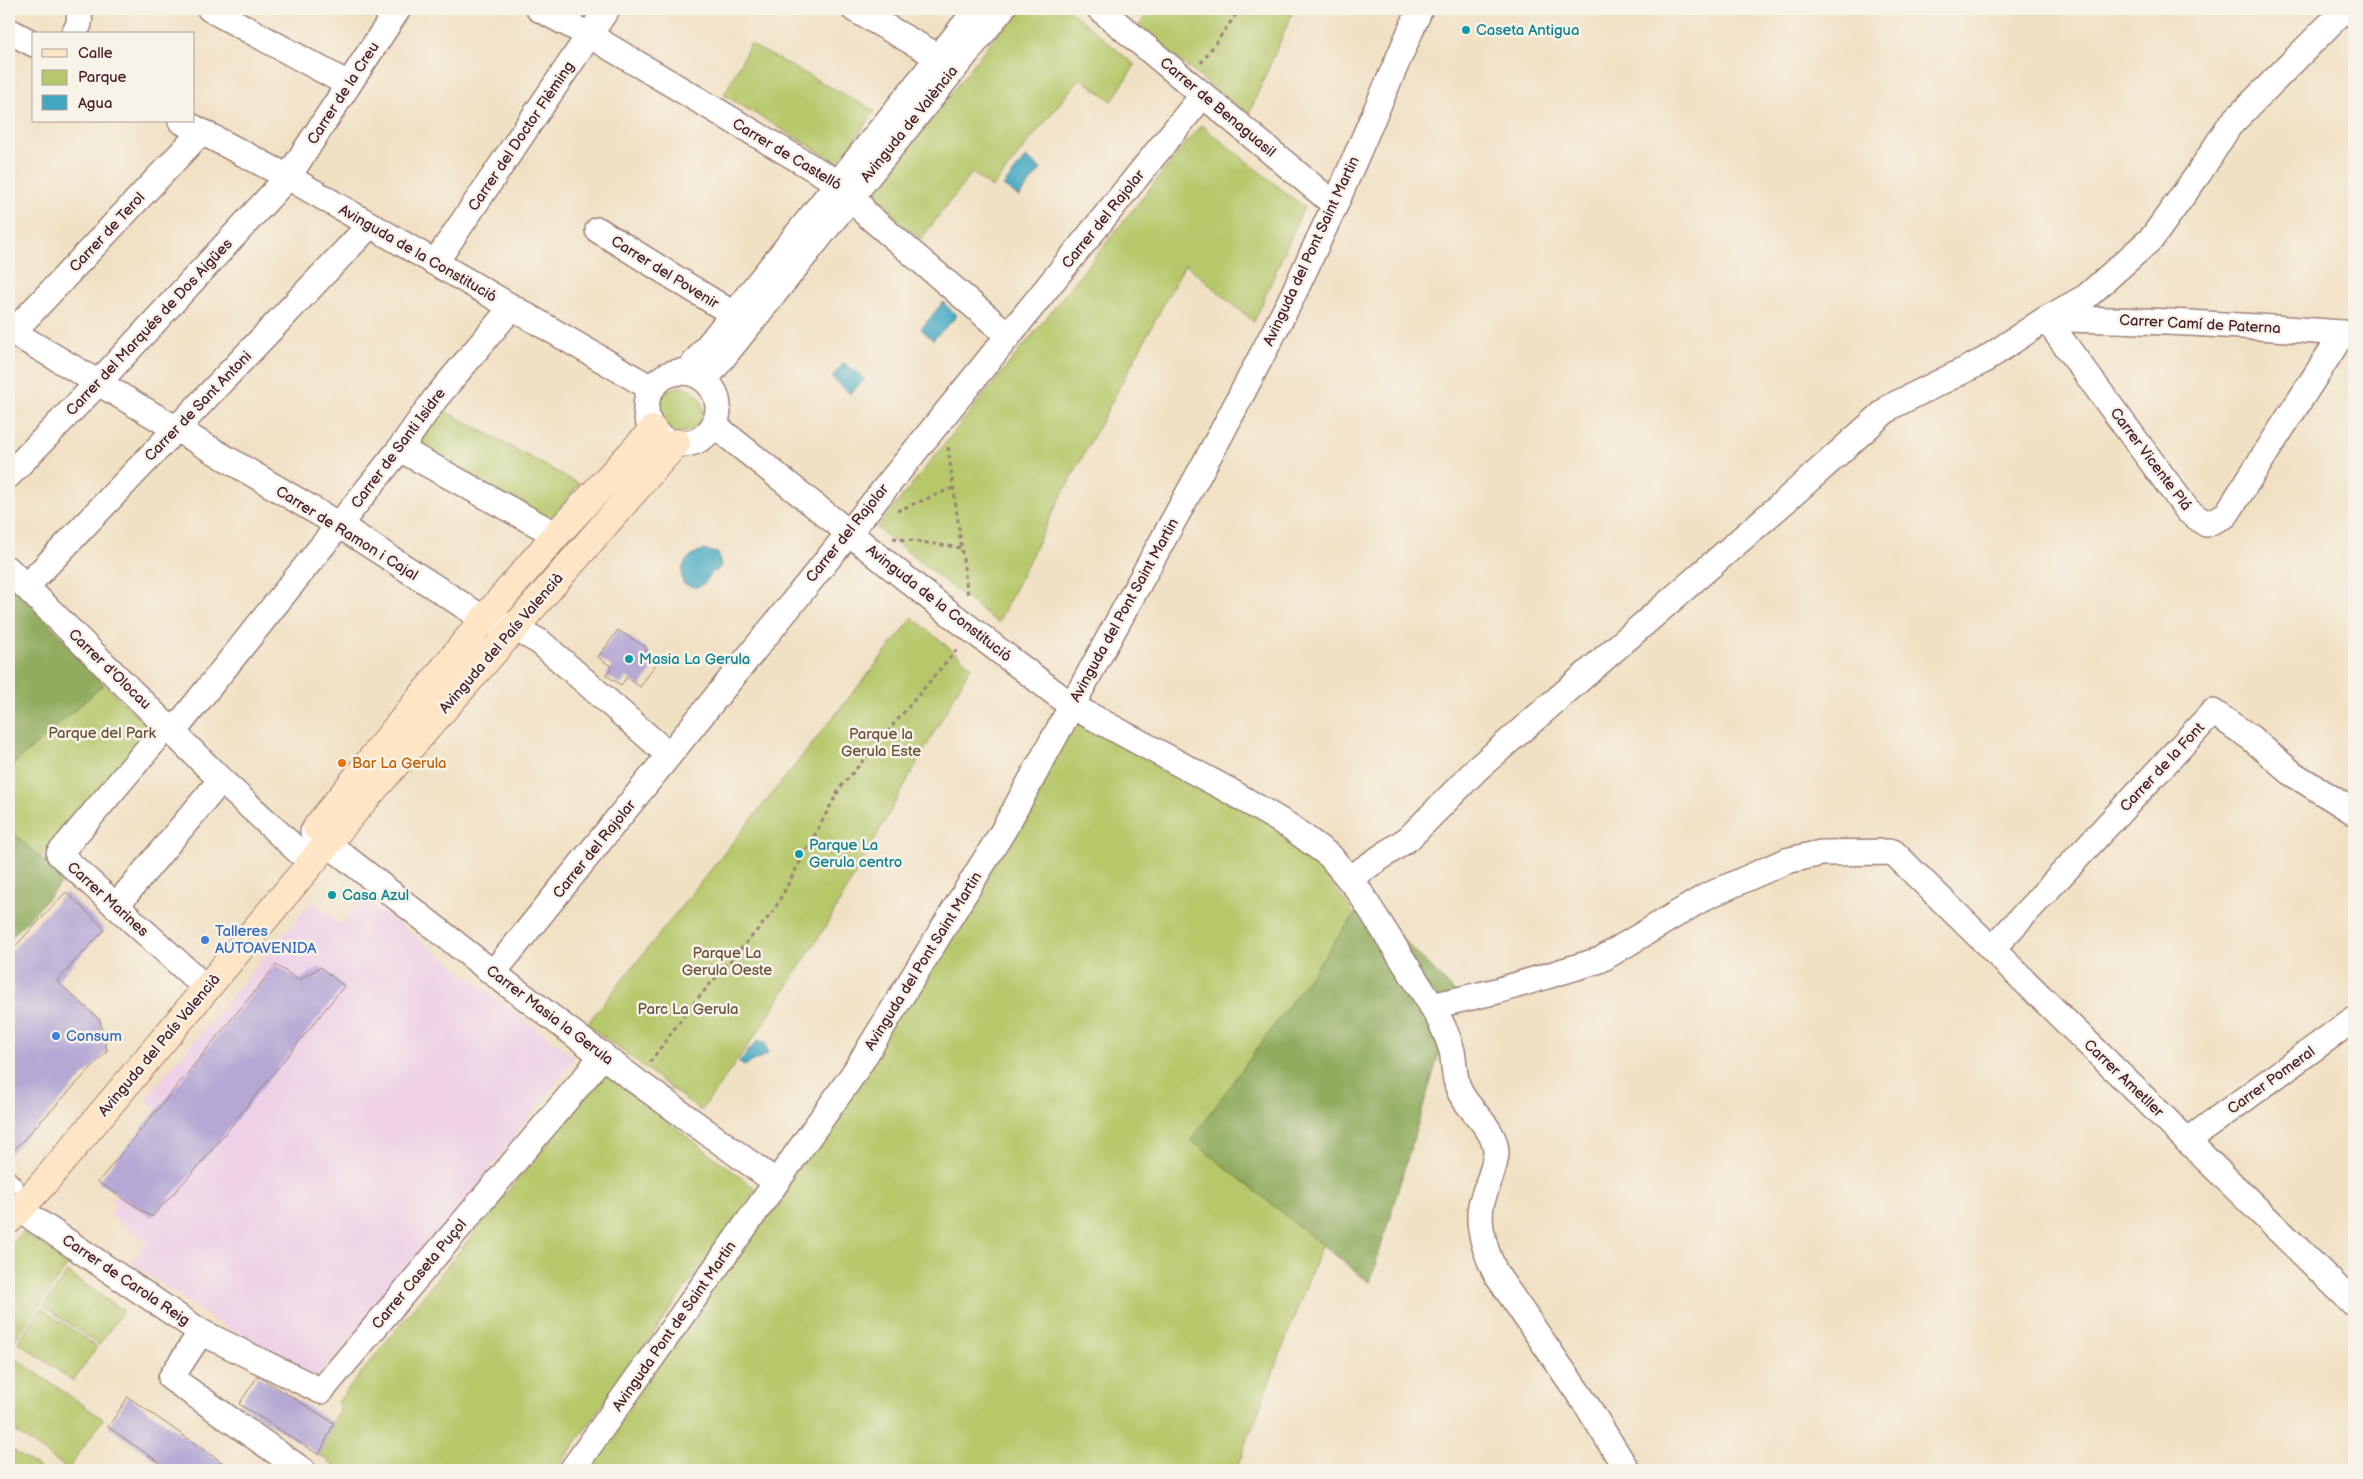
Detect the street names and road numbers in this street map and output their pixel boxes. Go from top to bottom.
street label: Carrer de la Creu [303,38,384,148]
street label: Carrer de Benaguasil [1156,53,1280,161]
street label: Carrer del Doctor Flèming [464,58,579,215]
street label: Avinguda de València [857,62,962,186]
street label: Carrer de Castelló [729,114,845,195]
street label: Avinguda del Pont Saint Martin [1259,153,1364,349]
street label: Carrer del Rajolar [1058,166,1149,272]
street label: Carrer de Terol [65,188,149,276]
street label: Avinguda de la Constitució [335,200,500,307]
street label: Carrer del Povenir [607,232,723,314]
street label: Carrer del Marqués de Dos Aigües [62,234,237,420]
street label: Carrer Camí de Paterna [2119,311,2281,338]
street label: Carrer de Sant Antoni [141,347,256,466]
street label: Carrer de Santi Isidre [347,384,450,512]
street label: Carrer Vicente Plá [2106,404,2195,515]
street label: Carrer del Rajolar [802,480,893,586]
street label: Carrer de Ramon i Cajal [272,482,421,585]
street label: Avinguda del Pont Saint Martin [1066,515,1183,705]
street label: Avinguda de la Constitució [862,541,1015,666]
street label: Avinguda del País Valencià [435,569,568,718]
street label: Carrer d'Olocau [64,625,155,714]
street label: Carrer de la Font [2116,718,2209,816]
street label: Carrer del Rajolar [549,796,640,902]
street label: Carrer Marines [63,858,153,941]
street label: Avinguda del Pont Saint Martin [861,868,986,1054]
street label: Carrer Masia la Gerula [482,961,617,1069]
street label: Avinguda del País Valencià [94,970,225,1120]
street label: Carrer Ametller [2080,1035,2168,1122]
street label: Carrer Pomeral [2224,1042,2319,1119]
street label: Carrer Caseta Puçol [368,1215,471,1333]
street label: Carrer de Carola Reig [58,1231,193,1330]
street label: Avinguda Pont de Saint Martin [608,1237,741,1415]

